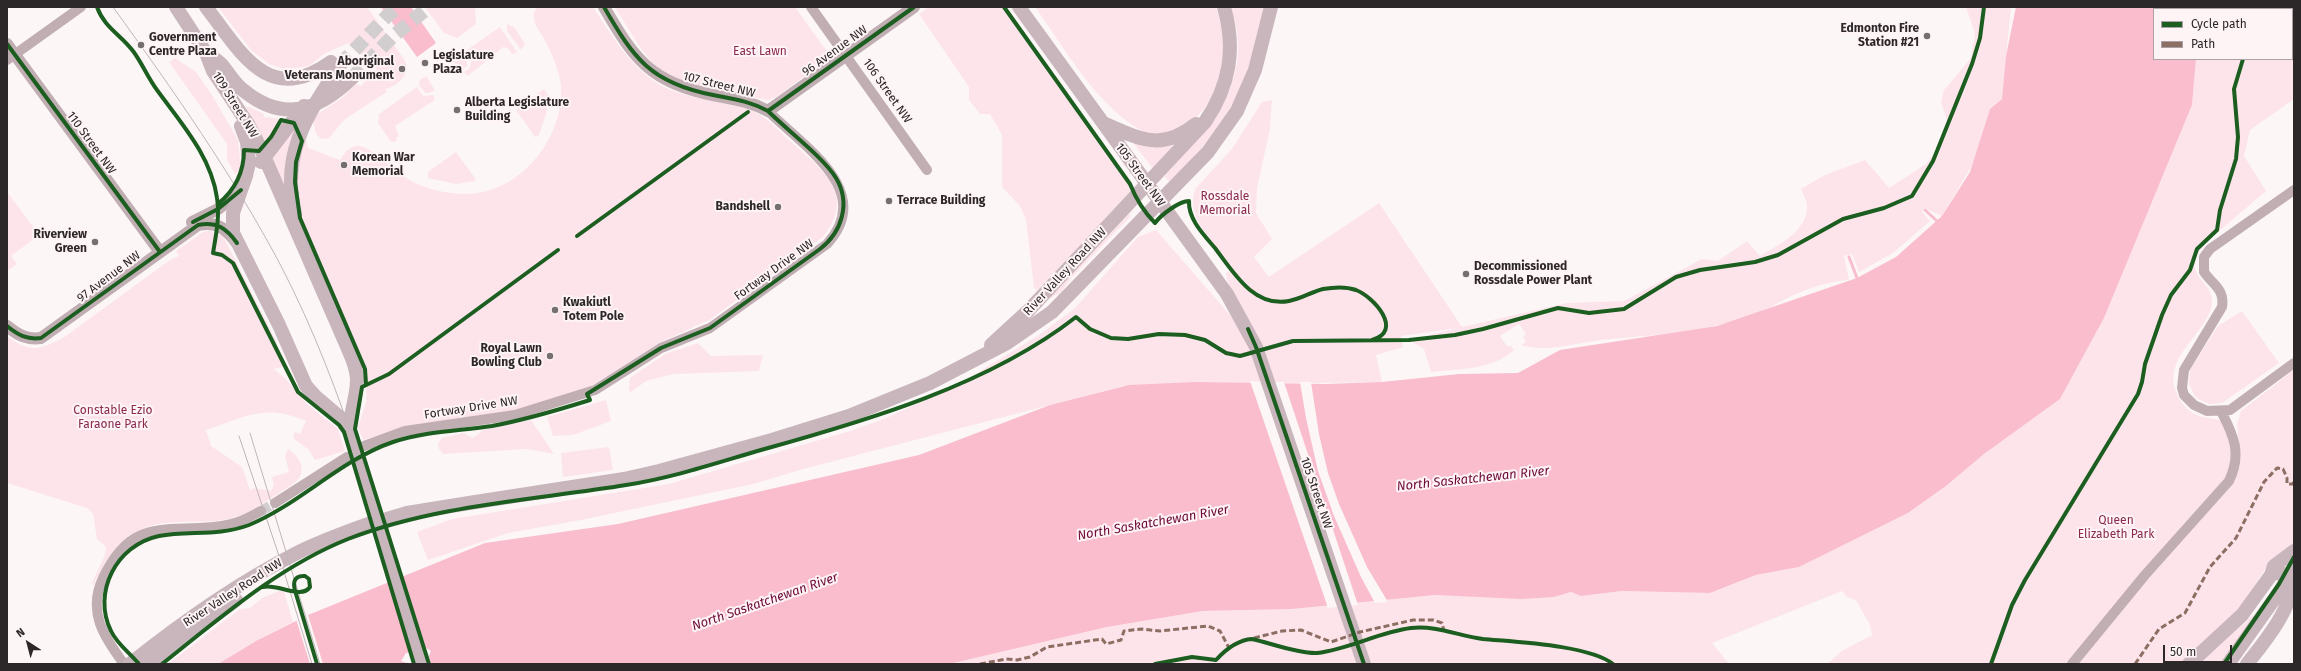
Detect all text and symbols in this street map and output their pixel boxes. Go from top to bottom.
legend [2153,8,2293,60]
text: Cycle path [2191,17,2247,31]
place label: Edmonton Fire Station #21 [1841,22,1919,50]
street label: 96 Avenue NW [800,23,870,79]
place label: Government Centre Plaza [149,31,217,59]
marker: Edmonton Fire Station #21 [1922,31,1932,41]
text: Path [2191,37,2215,51]
marker: Government Centre Plaza [136,40,146,50]
park label: East Lawn [733,45,787,59]
place label: Legislature Plaza [433,49,494,77]
place label: Aboriginal Veterans Monument [285,55,394,83]
street label: 106 Street NW [860,56,914,126]
marker: Legislature Plaza [420,58,430,68]
marker: Aboriginal Veterans Monument [397,64,407,74]
street label: 109 Street NW [209,69,261,141]
street label: 107 Street NW [681,69,757,101]
place label: Alberta Legislature Building [465,96,569,124]
marker: Alberta Legislature Building [452,105,462,115]
street label: 110 Street NW [63,109,119,177]
street label: 105 Street NW [1112,140,1168,210]
place label: Korean War Memorial [352,151,415,179]
marker: Korean War Memorial [339,160,349,170]
park label: Rossdale Memorial [1199,190,1251,218]
place label: Terrace Building [897,194,985,208]
marker: Terrace Building [884,196,894,206]
place label: Bandshell [715,200,770,214]
marker: Bandshell [773,202,783,212]
street label: River Valley Road NW [1021,225,1109,319]
place label: Riverview Green [34,228,87,256]
street label: Fortway Drive NW [731,236,817,304]
marker: Riverview Green [90,237,100,247]
street label: 97 Avenue NW [74,248,144,306]
place label: Decommissioned Rossdale Power Plant [1474,260,1592,288]
marker: Decommissioned Rossdale Power Plant [1461,269,1471,279]
place label: Kwakiutl Totem Pole [563,296,624,324]
marker: Kwakiutl Totem Pole [550,305,560,315]
place label: Royal Lawn Bowling Club [471,342,542,370]
marker: Royal Lawn Bowling Club [545,351,555,361]
street label: Fortway Drive NW [423,393,519,423]
park label: Constable Ezio Faraone Park [73,404,153,432]
street label: 105 Street NW [1297,455,1335,531]
water label: North Saskatchewan River [1396,463,1550,495]
water label: North Saskatchewan River [1076,502,1230,544]
park label: Queen Elizabeth Park [2078,514,2154,542]
street label: River Valley Road NW [181,556,285,630]
water label: North Saskatchewan River [690,570,840,634]
north arrow [8,623,48,663]
text: N [14,625,27,640]
scale bar [2165,637,2234,663]
text: 50 m [2170,645,2196,659]

